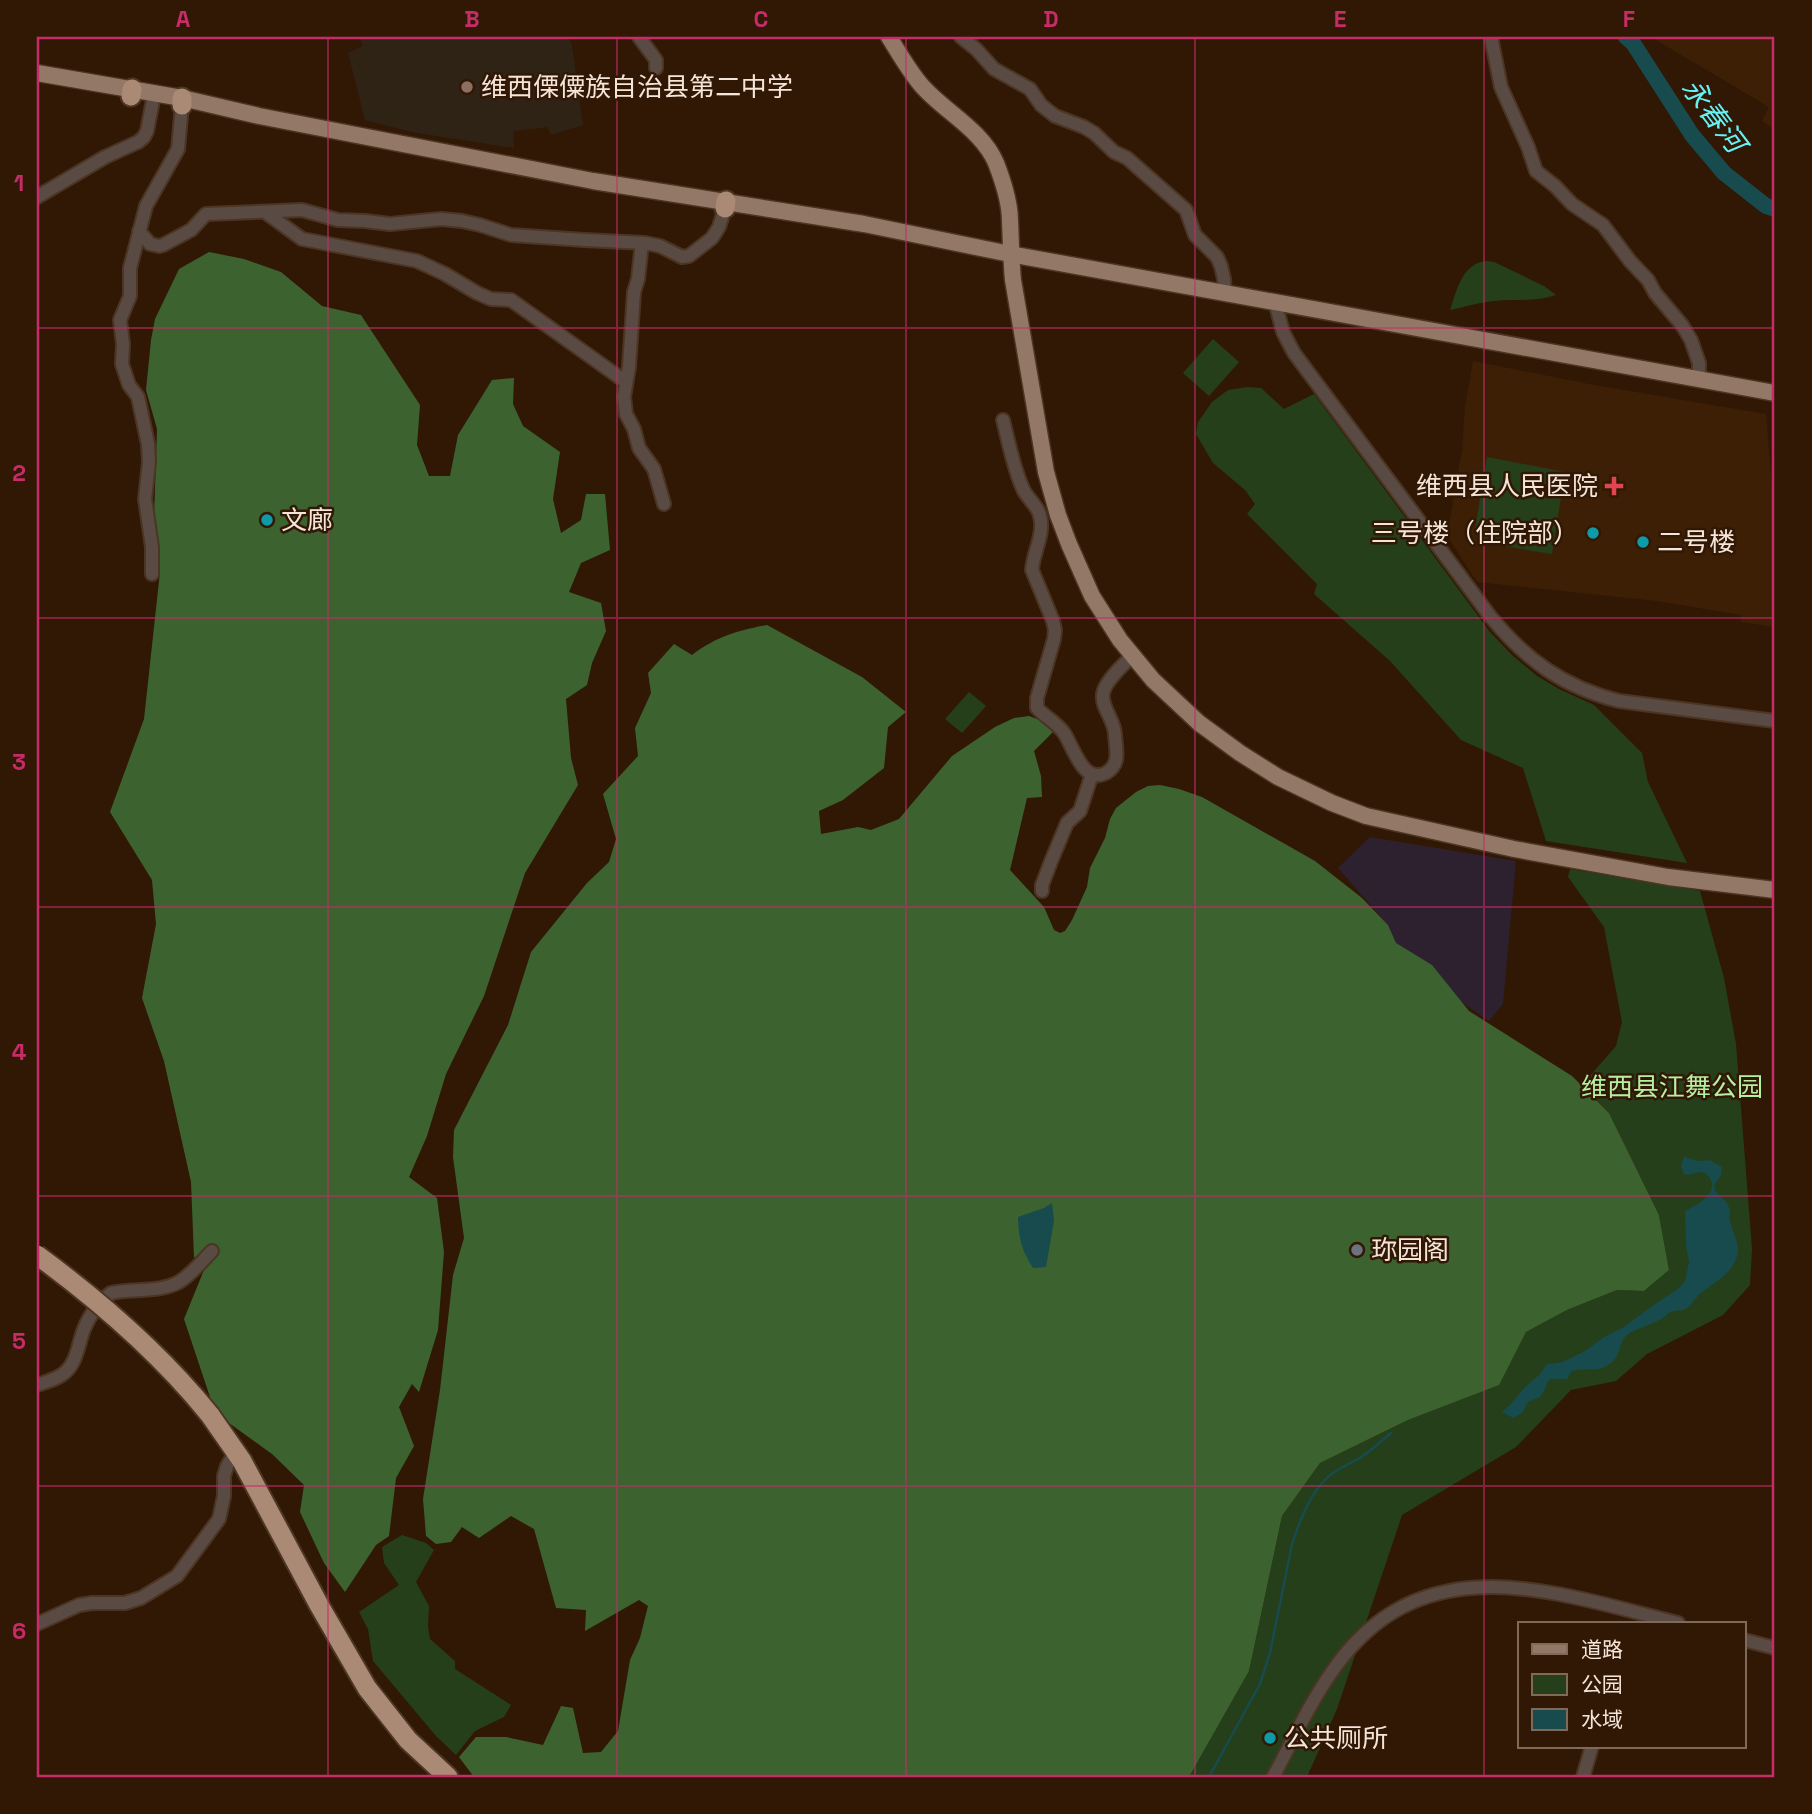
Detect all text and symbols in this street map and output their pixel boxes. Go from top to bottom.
text: A [176,4,191,34]
text: B [464,4,480,34]
text: C [754,4,768,34]
text: D [1043,4,1059,34]
text: E [1334,4,1346,34]
text: F [1623,4,1635,34]
place label: 维西傈僳族自治县第二中学 [481,70,793,104]
water label: 永春河 [1674,71,1757,163]
marker: 维西傈僳族自治县第二中学 [459,79,475,95]
text: 1 [14,168,24,198]
text: 2 [12,458,26,488]
place label: 维西县人民医院 [1416,469,1598,503]
marker: 维西县人民医院 [1604,476,1624,496]
place label: 文廊 [281,503,333,537]
marker: 文廊 [259,512,275,528]
place label: 三号楼（住院部） [1371,516,1579,550]
marker: 三号楼（住院部） [1585,525,1601,541]
place label: 二号楼 [1657,525,1735,559]
marker: 二号楼 [1635,534,1651,550]
text: 3 [12,747,26,777]
text: 4 [12,1037,27,1067]
park label: 维西县江舞公园 [1581,1070,1763,1104]
place label: 珎园阁 [1371,1233,1449,1267]
marker: 珎园阁 [1349,1242,1365,1258]
text: 5 [12,1326,26,1356]
text: 6 [12,1616,26,1646]
legend [1518,1622,1745,1748]
text: 道路 [1581,1636,1623,1663]
text: 公园 [1581,1671,1623,1698]
text: 水域 [1581,1706,1623,1733]
place label: 公共厕所 [1284,1721,1388,1755]
marker: 公共厕所 [1262,1730,1278,1746]

